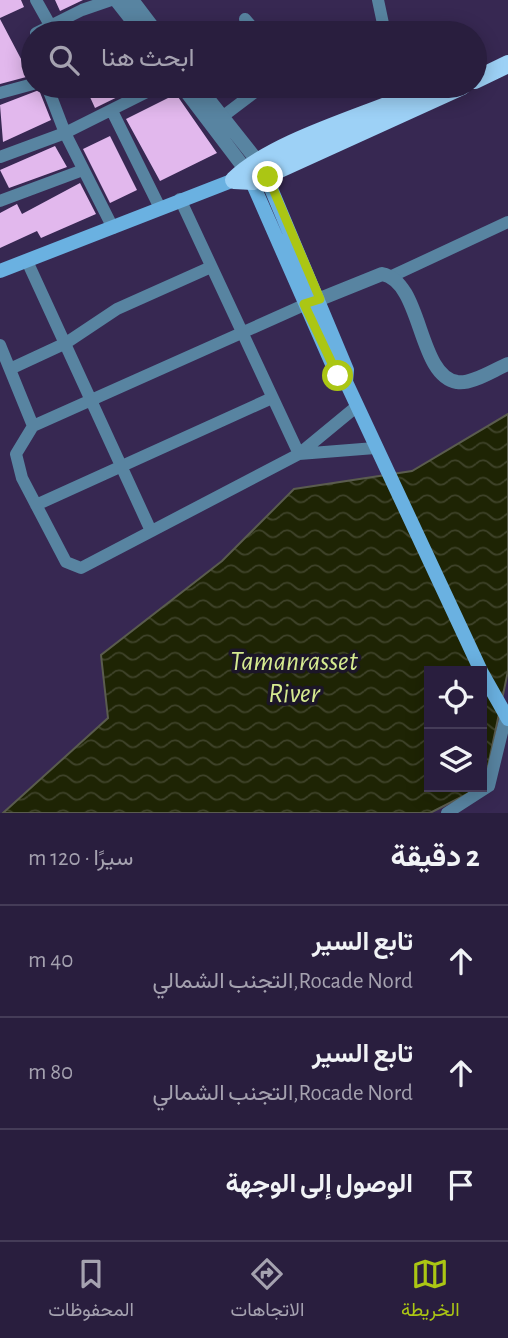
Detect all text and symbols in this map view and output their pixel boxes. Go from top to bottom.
search box [21,21,487,98]
icon: search [45,41,83,79]
text: ابحث هنا [101,45,195,71]
route end [252,161,283,192]
route start [322,360,353,391]
water label: Tamanrasset River [230,648,359,708]
map controls [424,666,487,792]
button: locate [424,666,487,729]
button: layers [424,729,487,792]
text: 2 دقيقة [391,842,480,872]
text: سيرًا · 120 m [28,847,134,870]
text: تابع السير [312,929,413,955]
icon: ahead [442,942,480,980]
text: 40 m [28,949,73,972]
text: Rocade Nord,التجنب الشمالي [152,970,413,993]
text: تابع السير [312,1041,413,1067]
icon: ahead [442,1054,480,1092]
text: 80 m [28,1061,73,1084]
text: Rocade Nord,التجنب الشمالي [152,1082,413,1105]
icon: arrive [442,1166,480,1204]
text: الوصول إلى الوجهة [225,1171,413,1197]
tab: المحفوظات [48,1255,134,1326]
tab: الاتجاهات [231,1255,304,1326]
tab: الخريطة [401,1255,460,1326]

